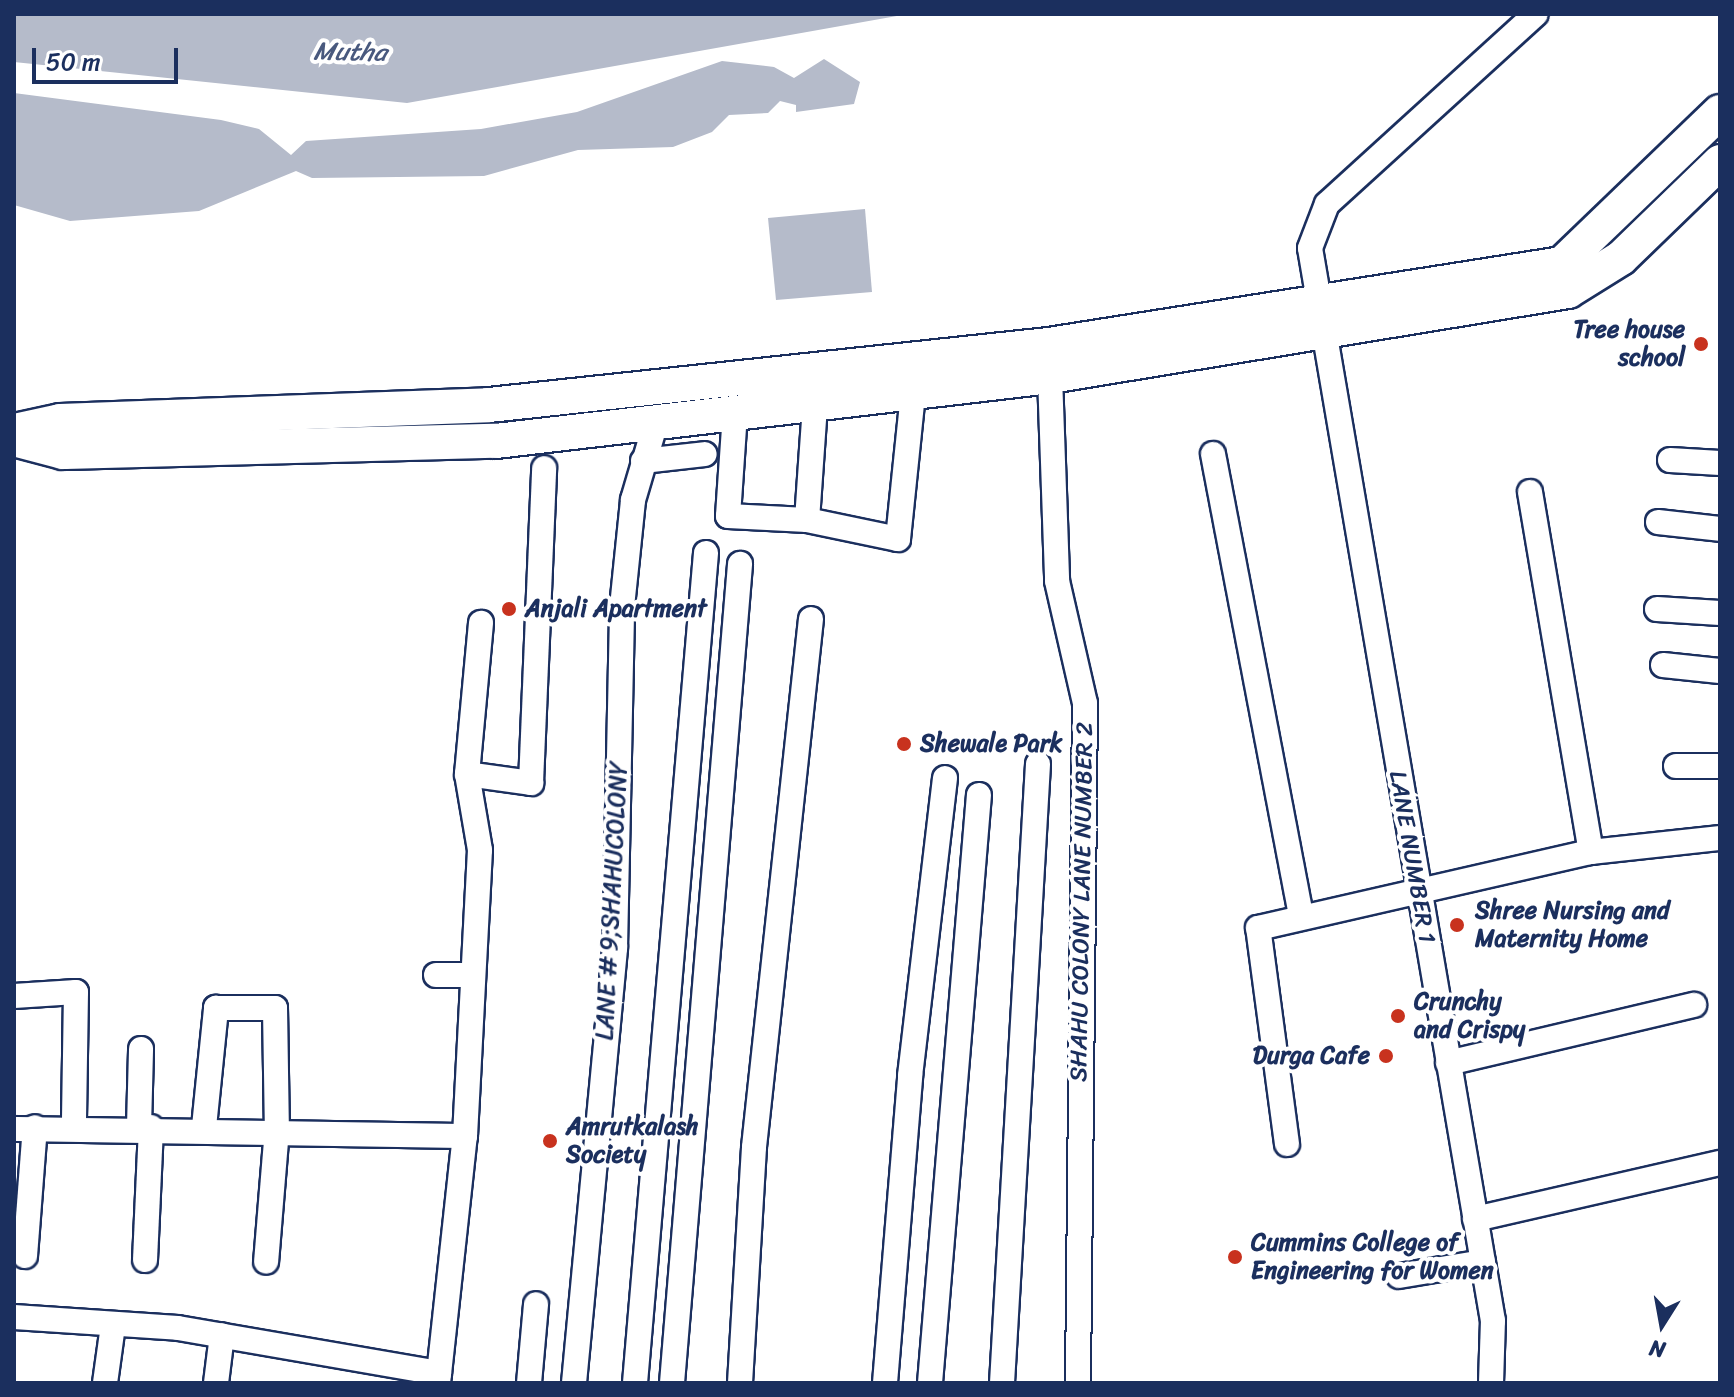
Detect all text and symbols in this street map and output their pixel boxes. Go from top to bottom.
scale bar [36,32,182,82]
water label: Mutha [313,36,387,68]
text: 50 m [46,41,101,83]
place label: Tree house school [1573,316,1685,372]
marker: Tree house school [1692,335,1710,353]
place label: Anjali Apartment [525,595,707,623]
marker: Anjali Apartment [500,600,518,618]
street label: SHAHU COLONY LANE NUMBER 2 [1064,722,1100,1082]
place label: Shewale Park [920,730,1062,758]
marker: Shewale Park [895,735,913,753]
street label: LANE # 9;SHAHUCOLONY [590,761,634,1041]
street label: LANE NUMBER 1 [1383,768,1441,946]
place label: Shree Nursing and Maternity Home [1475,897,1669,953]
marker: Shree Nursing and Maternity Home [1446,914,1468,936]
place label: Crunchy and Crispy [1414,988,1525,1044]
marker: Crunchy and Crispy [1389,1007,1407,1025]
place label: Durga Cafe [1253,1042,1370,1070]
marker: Durga Cafe [1377,1047,1395,1065]
place label: Amrutkalash Society [566,1113,699,1169]
marker: Amrutkalash Society [541,1132,559,1150]
place label: Cummins College of Engineering for Women [1251,1229,1494,1285]
marker: Cummins College of Engineering for Women [1226,1248,1244,1266]
north arrow [1622,1285,1702,1365]
text: N [1646,1328,1669,1370]

